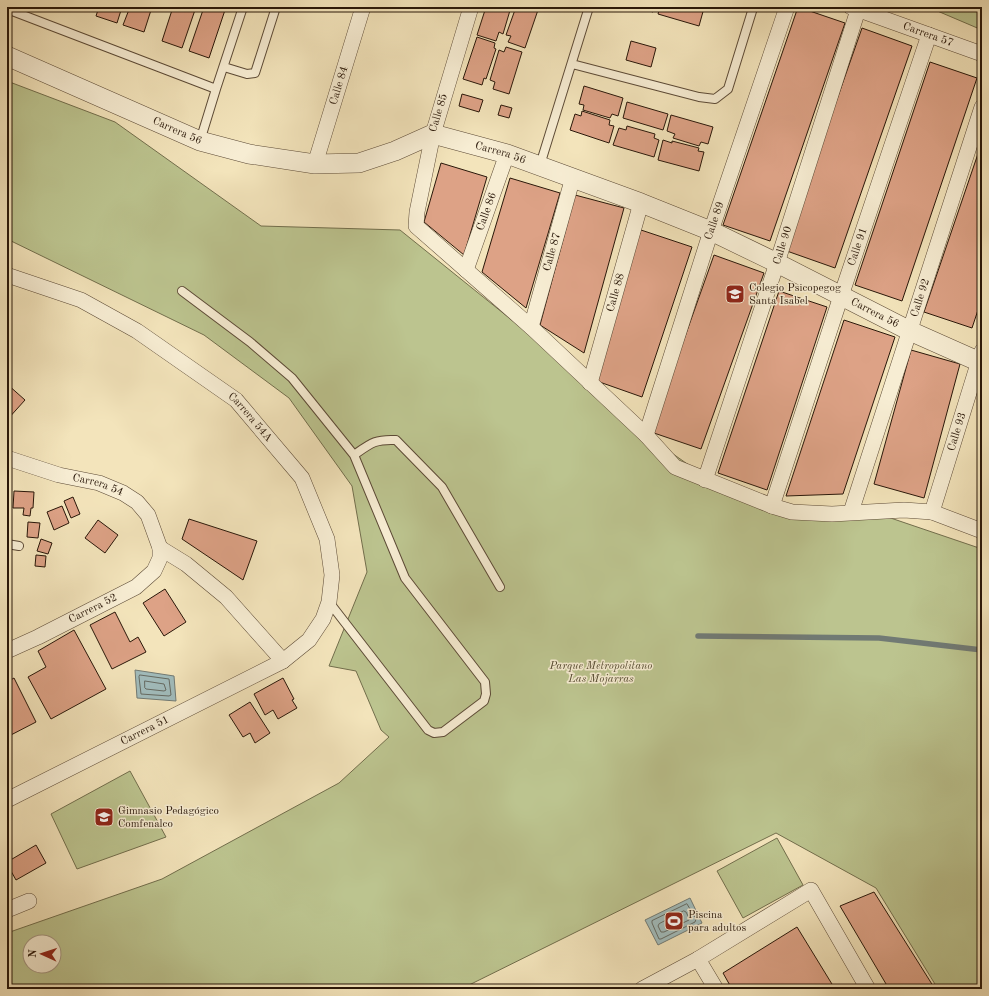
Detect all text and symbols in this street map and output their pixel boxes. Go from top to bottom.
street label: Carrera 57 [902,21,955,49]
street label: Calle 84 [328,65,350,106]
street label: Calle 85 [428,92,450,134]
street label: Carrera 56 [151,115,204,147]
street label: Carrera 56 [474,140,527,166]
street label: Calle 86 [475,191,498,232]
street label: Calle 89 [703,200,726,241]
street label: Calle 90 [771,225,794,266]
street label: Calle 91 [846,226,869,267]
street label: Calle 87 [541,231,563,272]
street label: Calle 88 [605,272,626,313]
street label: Calle 92 [909,277,932,319]
school or university icon: Colegio Psicopegog Santa Isabel [724,283,746,305]
place label: Colegio Psicopegog Santa Isabel [749,283,841,307]
street label: Carrera 56 [849,296,901,330]
street label: Carrera 54A [226,391,275,444]
street label: Calle 93 [946,411,968,452]
street label: Carrera 54 [72,472,125,498]
street label: Carrera 52 [67,592,119,626]
park label: Parque Metropolitano Las Mojarras [549,661,652,685]
street label: Carrera 51 [119,714,171,748]
school or university icon: Gimnasio Pedagógico Comfenalco [93,806,115,828]
place label: Gimnasio Pedagógico Comfenalco [118,806,219,830]
sports icon: Piscina para adultos [663,910,685,932]
place label: Piscina para adultos [688,910,746,934]
north arrow [22,934,62,974]
text: N [28,948,39,958]

